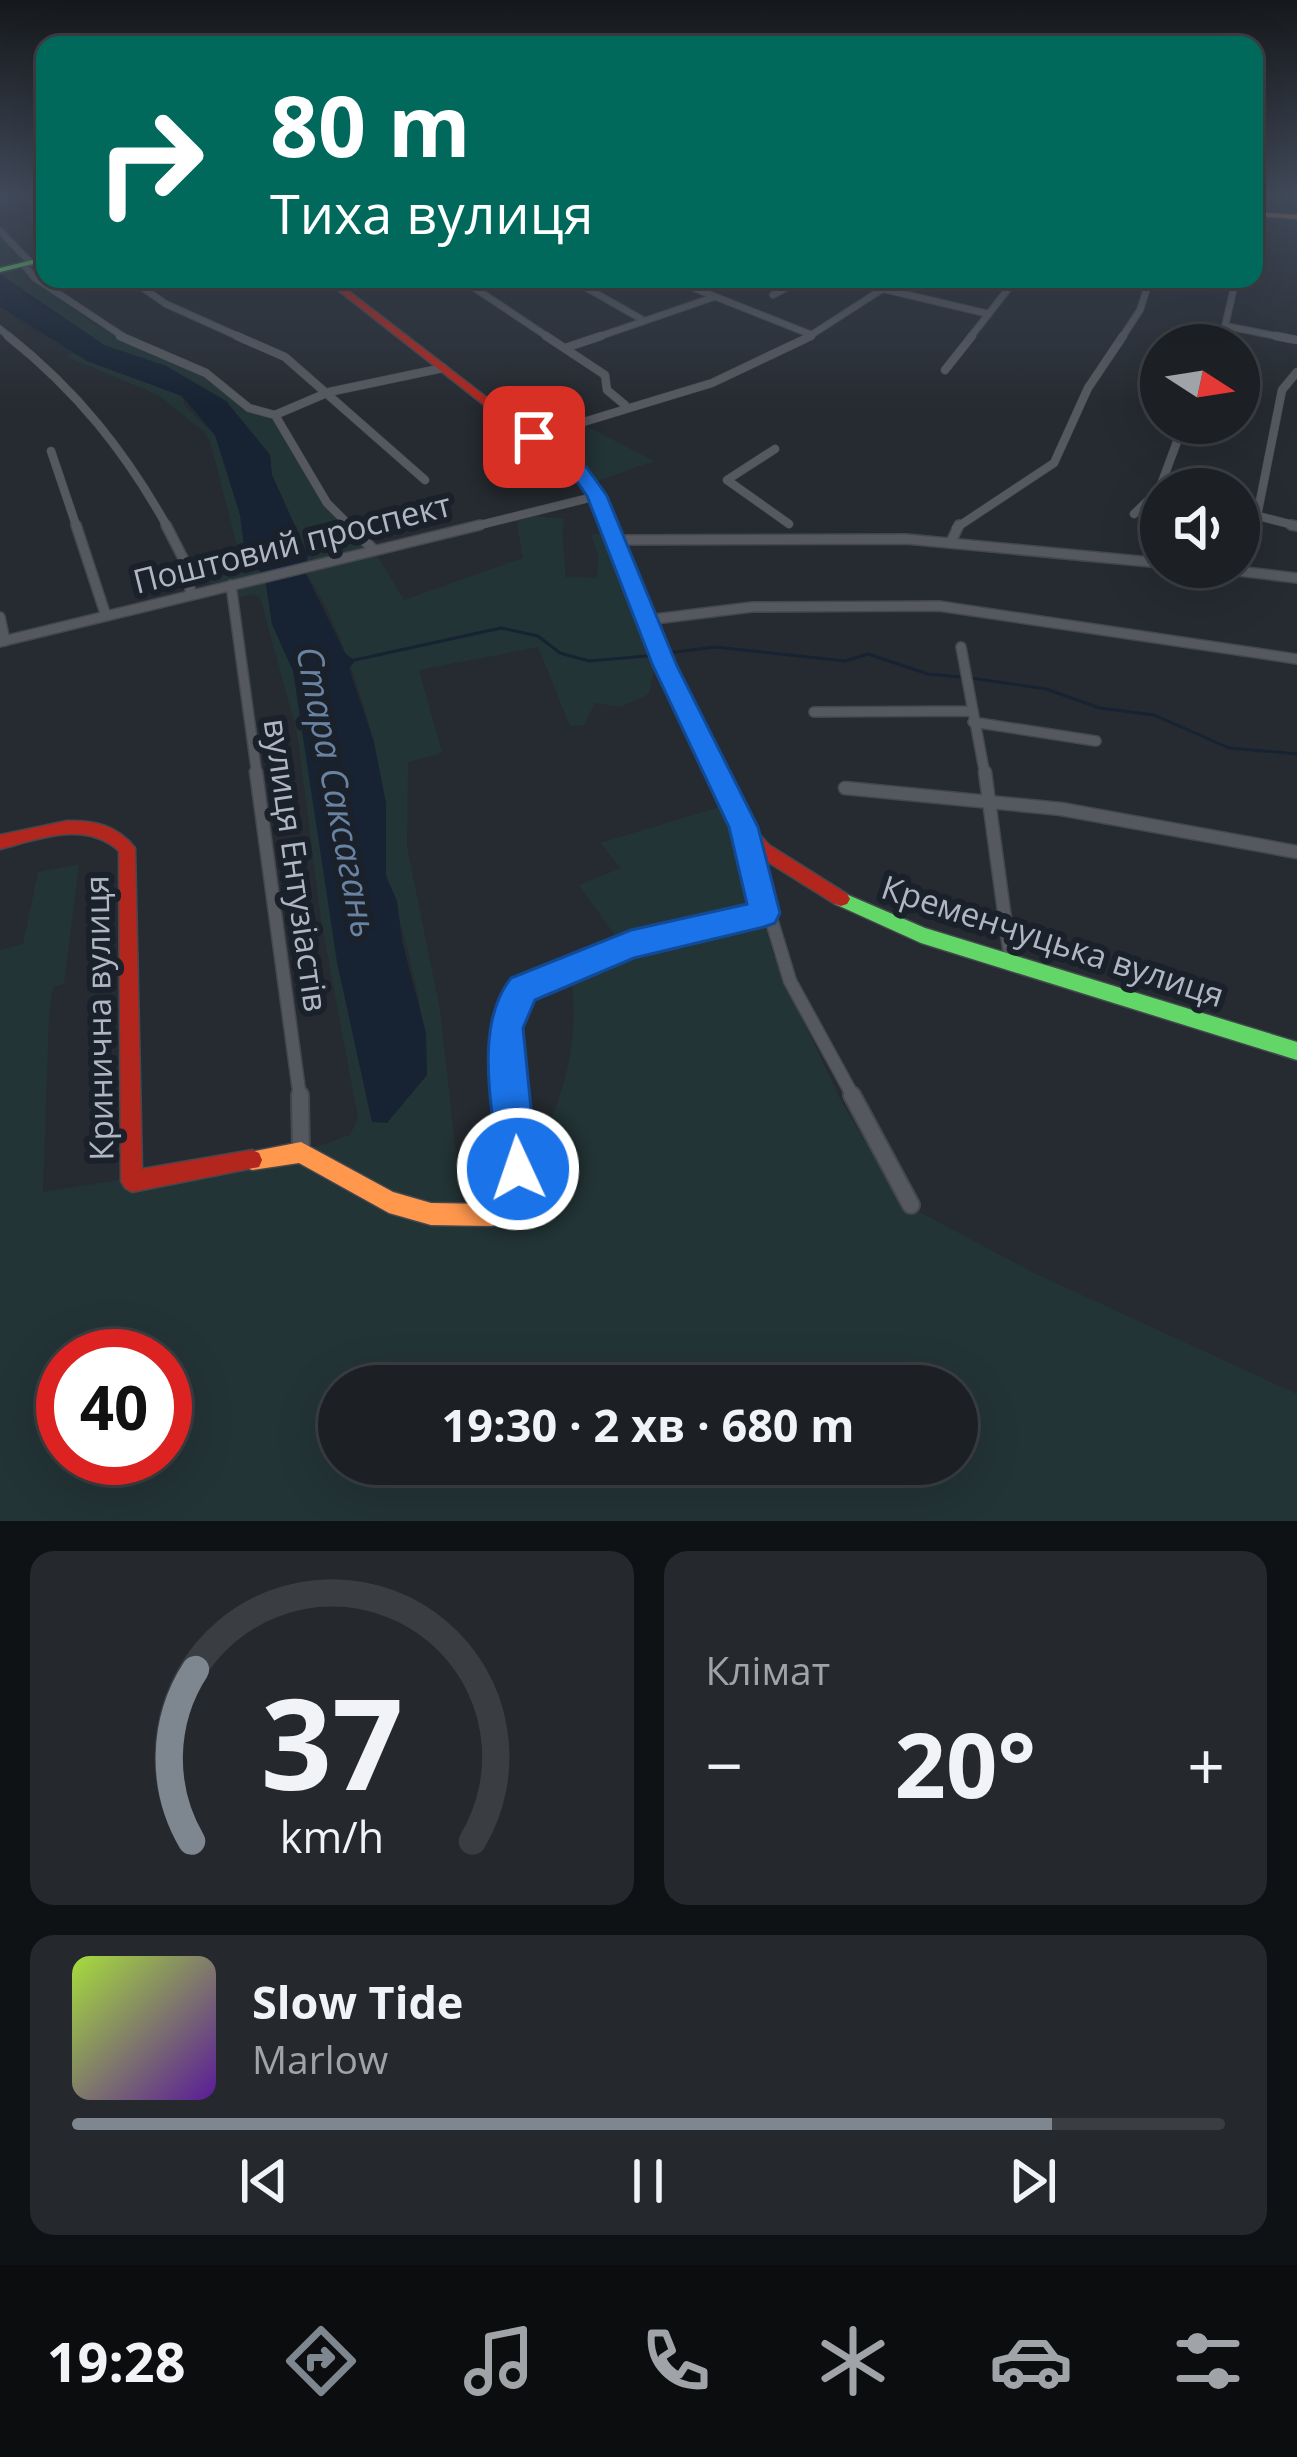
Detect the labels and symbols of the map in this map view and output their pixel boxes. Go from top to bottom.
north arrow [1140,324,1260,444]
pin [483,386,585,488]
street label: Поштовий проспект [128,481,455,604]
water label: Стара Саксагань [285,642,390,942]
street label: вулиця Ентузіастів [254,716,339,1014]
street label: Кременчуцька вулиця [876,864,1230,1017]
street label: Кринична вулиця [74,875,123,1161]
position arrow [455,1106,581,1232]
speed limit sign: 40 [36,1329,192,1485]

